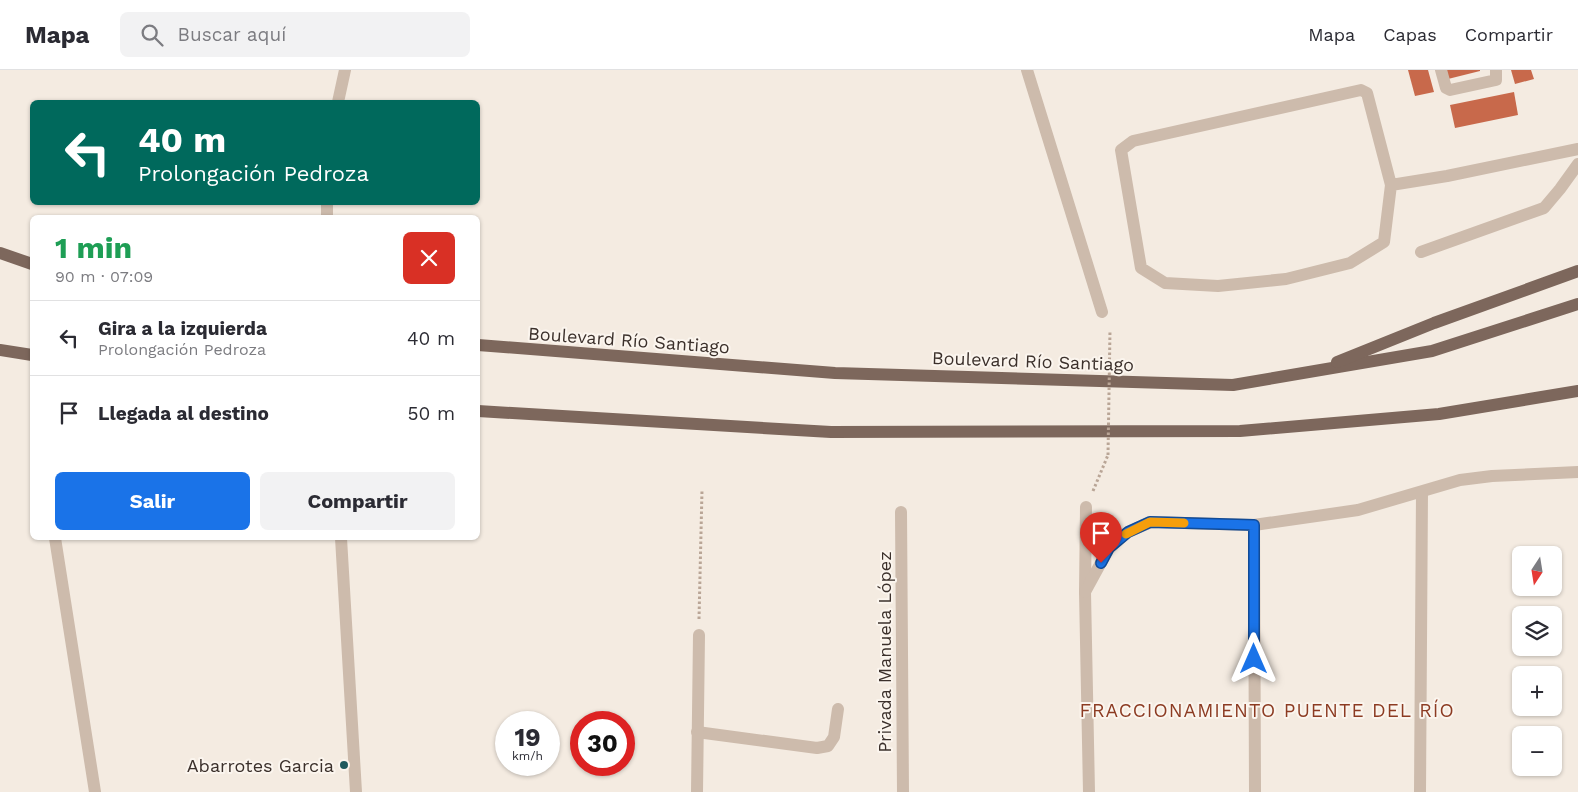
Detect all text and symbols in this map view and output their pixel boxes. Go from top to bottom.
search box [120,12,470,57]
text: Mapa [25,21,90,49]
icon: search [138,21,166,49]
text: Buscar aquí [178,23,286,46]
text: Mapa [1308,24,1355,45]
text: Capas [1383,24,1437,45]
text: Compartir [1465,24,1553,45]
text: 40 m [138,119,226,161]
icon: left [55,120,120,185]
text: Prolongación Pedroza [138,161,369,186]
text: 1 min [55,230,132,265]
button: close [403,232,455,284]
text: 90 m · 07:09 [55,267,153,286]
text: Gira a la izquierda [98,317,267,340]
street label: Boulevard Río Santiago [527,322,731,358]
icon: left [55,324,83,352]
text: 40 m [407,327,455,350]
text: Prolongación Pedroza [98,340,266,359]
street label: Boulevard Río Santiago [932,347,1134,375]
icon: arrive [55,399,83,427]
text: Llegada al destino [98,402,269,425]
text: 50 m [408,402,455,425]
button: Salir [55,472,250,530]
button: Compartir [260,472,455,530]
pin [1080,512,1122,563]
icon: arrive [1087,519,1115,547]
north arrow [1512,546,1562,596]
map controls [1512,546,1562,776]
street label: Privada Manuela López [874,551,895,753]
button: layers [1512,606,1562,656]
position arrow [1227,632,1279,684]
button: + [1512,666,1562,716]
district label: FRACCIONAMIENTO PUENTE DEL RÍO [1079,699,1455,722]
speed limit sign: 30 [570,711,635,776]
text: 19 [514,723,541,752]
button: − [1512,726,1562,776]
text: km/h [512,749,543,763]
place label: Abarrotes Garcia [187,755,334,776]
marker: Abarrotes Garcia [338,759,350,771]

